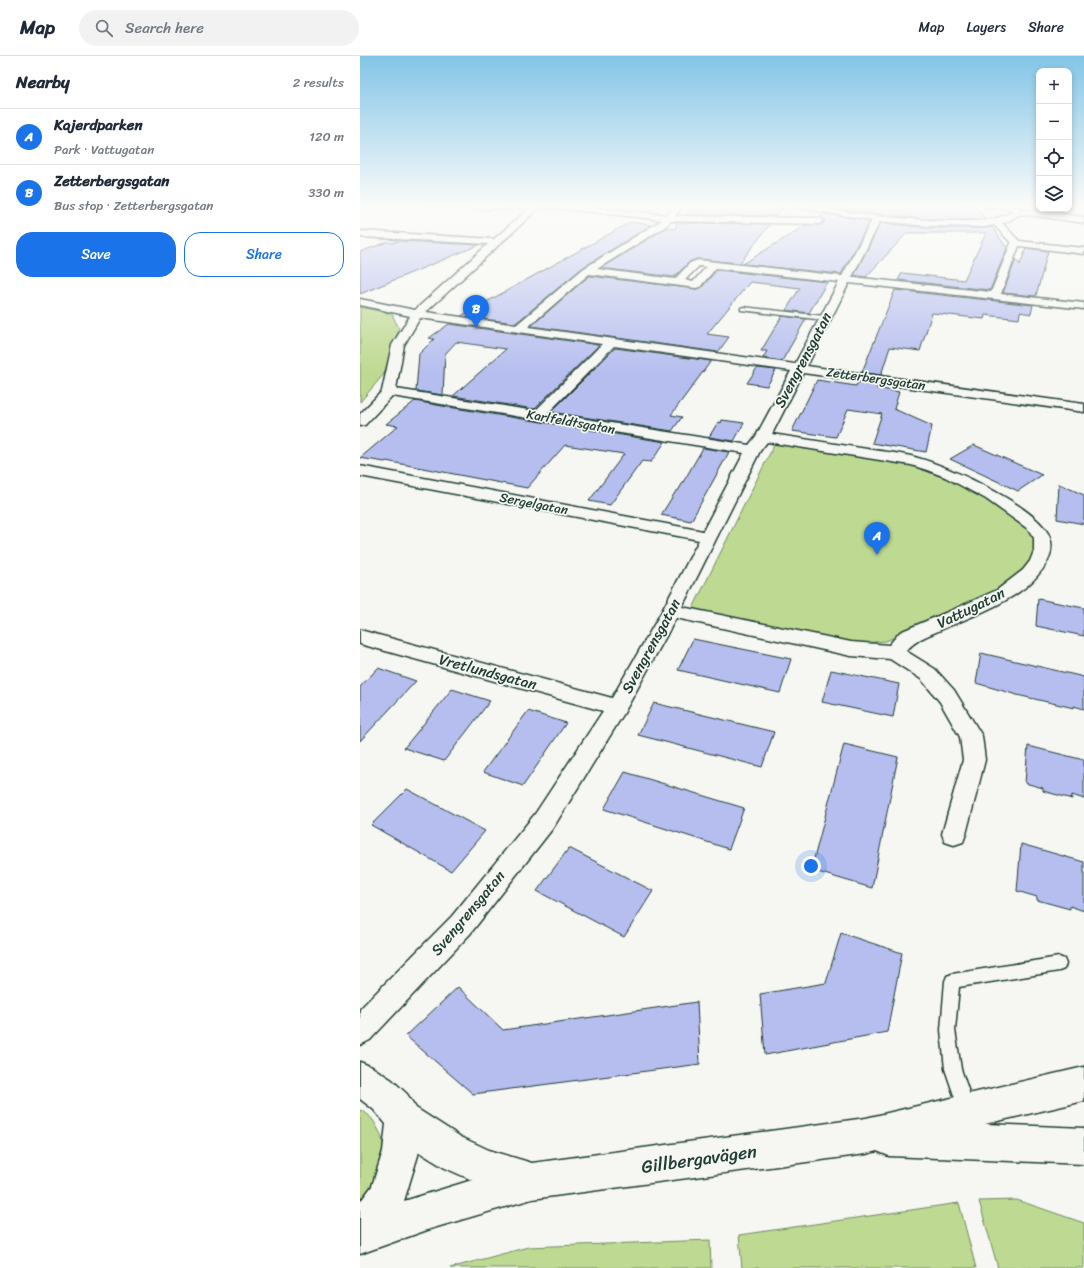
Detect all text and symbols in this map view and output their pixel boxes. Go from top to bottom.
search box [79,10,359,46]
text: Map [20,11,55,44]
text: Search here [125,15,204,41]
text: Map [919,15,944,40]
text: Layers [966,15,1006,40]
text: Share [1028,15,1064,40]
icon: search [93,17,115,39]
text: Nearby [16,67,70,97]
map controls [1036,68,1072,212]
button: + [1036,68,1072,104]
text: 2 results [293,71,344,94]
button: − [1036,104,1072,140]
text: Kajerdparken [54,112,143,138]
text: A [25,125,33,148]
text: 120 m [309,125,344,148]
text: Park · Vattugatan [54,138,154,161]
button: locate [1036,140,1072,176]
text: Zetterbergsgatan [54,168,169,194]
button: layers [1036,176,1072,212]
text: B [25,181,33,204]
text: 330 m [308,181,344,204]
text: Bus stop · Zetterbergsgatan [54,194,213,217]
button: Save [16,232,176,277]
button: Share [184,232,344,277]
pin: B [463,295,489,328]
street label: Svengrensgatan [767,307,839,413]
street label: Zetterbergsgatan [825,360,927,397]
street label: Karlfeldtsgatan [525,402,617,441]
street label: Sergelgatan [498,486,570,521]
pin: A [864,522,890,555]
street label: Vattugatan [932,580,1010,636]
street label: Svengrensgatan [614,594,688,698]
street label: Vretlundsgatan [436,646,540,698]
your location [801,856,821,876]
street label: Svengrensgatan [424,864,512,962]
street label: Gillbergavägen [639,1135,759,1183]

